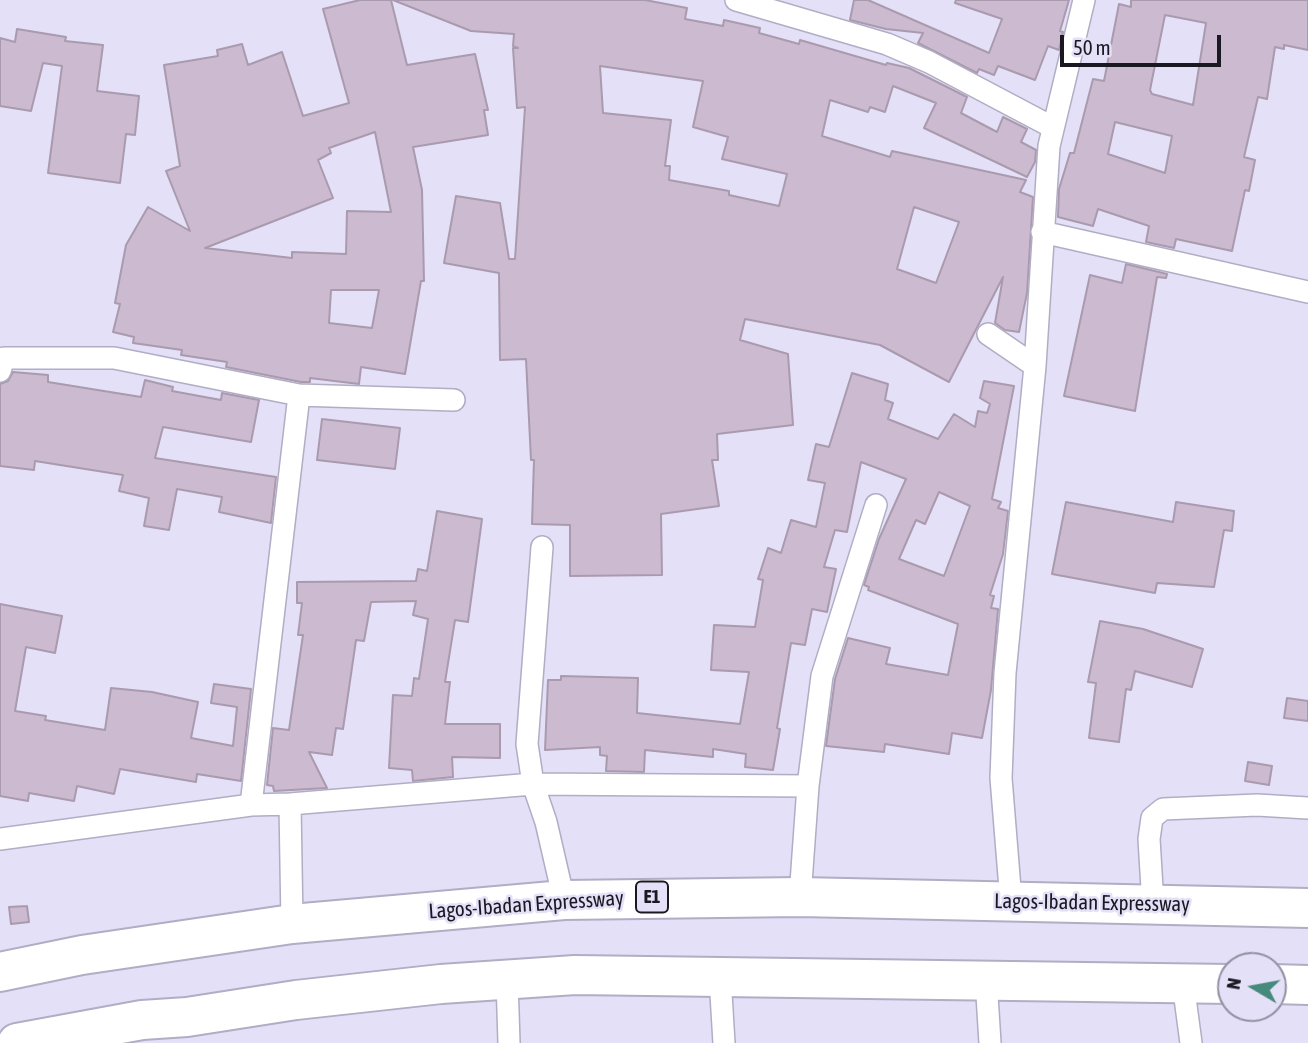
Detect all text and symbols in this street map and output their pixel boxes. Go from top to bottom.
scale bar [1063,21,1224,65]
text: 50 m [1073,35,1111,59]
road number: E1 [636,882,668,912]
street label: Lagos-Ibadan Expressway [428,886,624,924]
street label: Lagos-Ibadan Expressway [994,889,1190,917]
north arrow [1217,952,1287,1022]
text: N [1221,976,1245,991]

